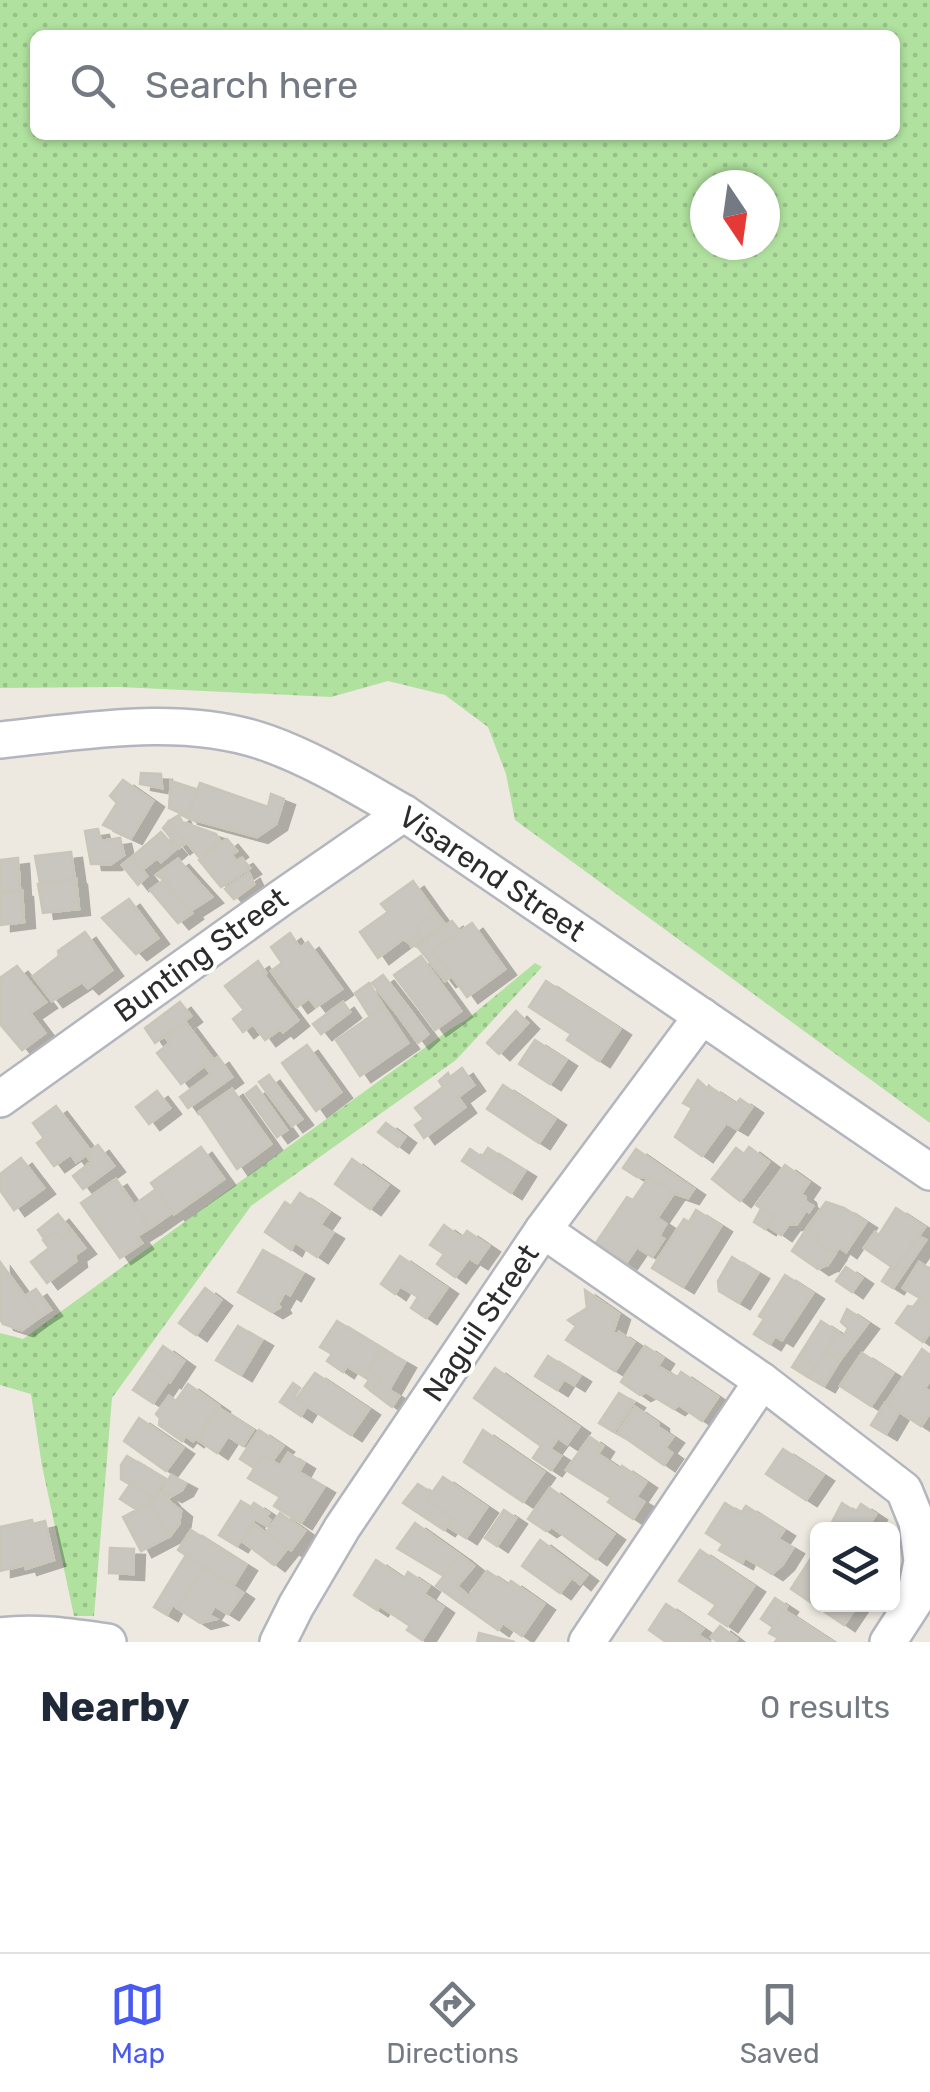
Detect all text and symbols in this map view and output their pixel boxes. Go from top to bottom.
search box [30,30,900,140]
icon: search [65,58,120,113]
text: Search here [145,62,358,108]
north arrow [690,170,780,260]
street label: Visarend Street [392,798,592,950]
street label: Bunting Street [107,880,295,1030]
street label: Naguil Street [415,1237,547,1409]
map controls [810,1522,900,1612]
button: layers [810,1522,900,1612]
text: Nearby [40,1682,190,1732]
text: 0 results [760,1688,890,1726]
tab: Map [110,1977,165,2070]
tab: Directions [386,1977,519,2070]
tab: Saved [740,1977,820,2070]

